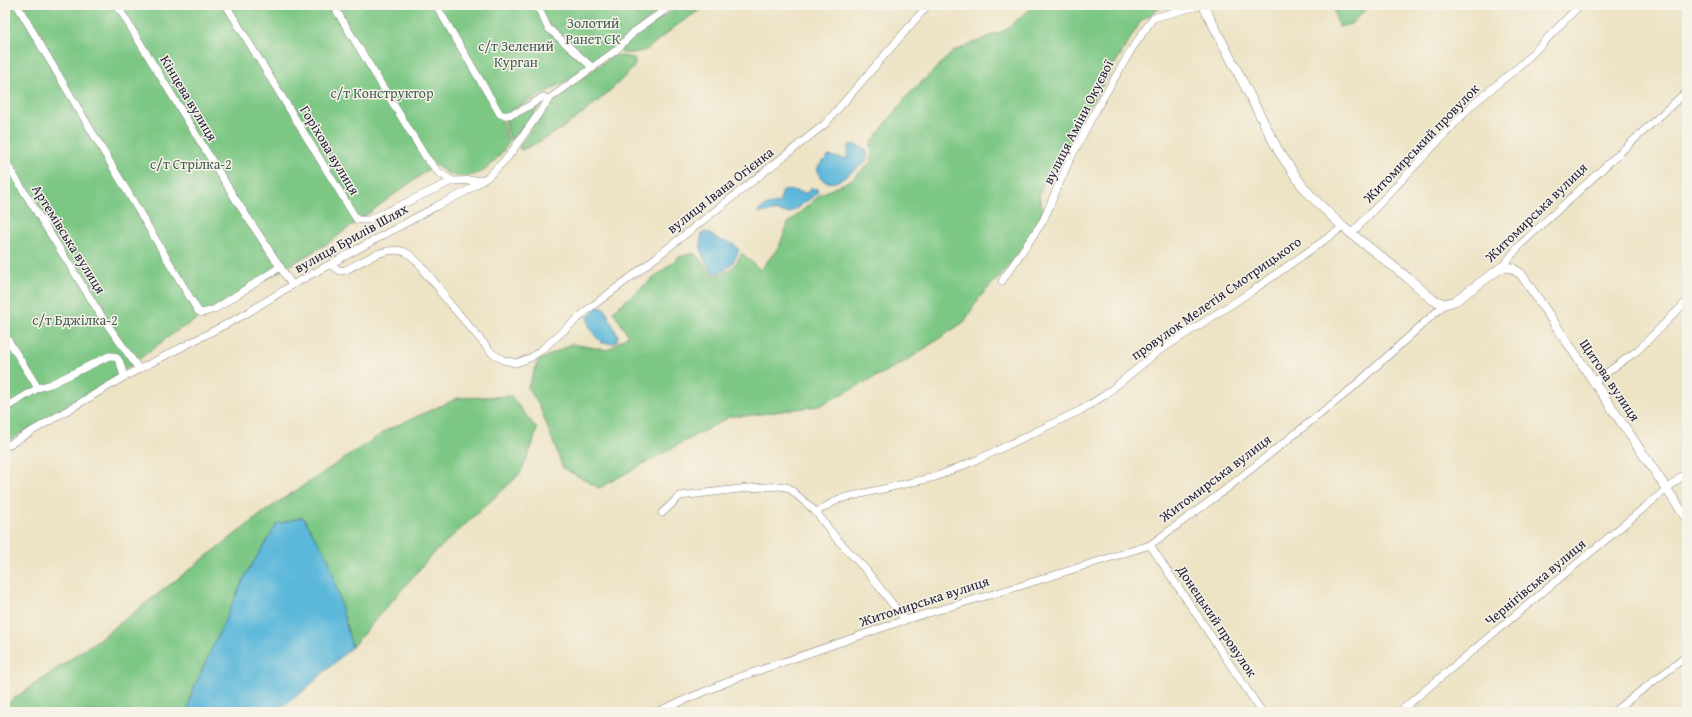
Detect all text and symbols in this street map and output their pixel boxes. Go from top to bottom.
park label: Золотий Ранет СК [566,13,621,49]
park label: с/т Зелений Курган [478,36,554,72]
street label: Кінцева вулиця [155,51,223,145]
street label: вулиця Аміни Окуєвої [1038,56,1118,188]
street label: Житомирський провулок [1358,78,1484,208]
park label: с/т Конструктор [331,83,434,103]
street label: Горіхова вулиця [295,101,365,199]
street label: вулиця Івана Огієнка [662,142,778,238]
park label: с/т Стрілка-2 [150,154,232,174]
street label: Житомирська вулиця [1480,158,1592,267]
street label: Артемівська вулиця [27,181,111,297]
street label: вулиця Брилів Шлях [291,198,412,278]
street label: провулок Мелетія Смотрицького [1127,231,1305,365]
park label: с/т Бджілка-2 [32,310,118,330]
street label: Щитова вулиця [1575,335,1645,425]
street label: Житомирська вулиця [1154,429,1275,527]
street label: Чернігівська вулиця [1480,534,1590,630]
street label: Донецький провулок [1171,560,1262,682]
street label: Житомирська вулиця [856,571,992,632]

